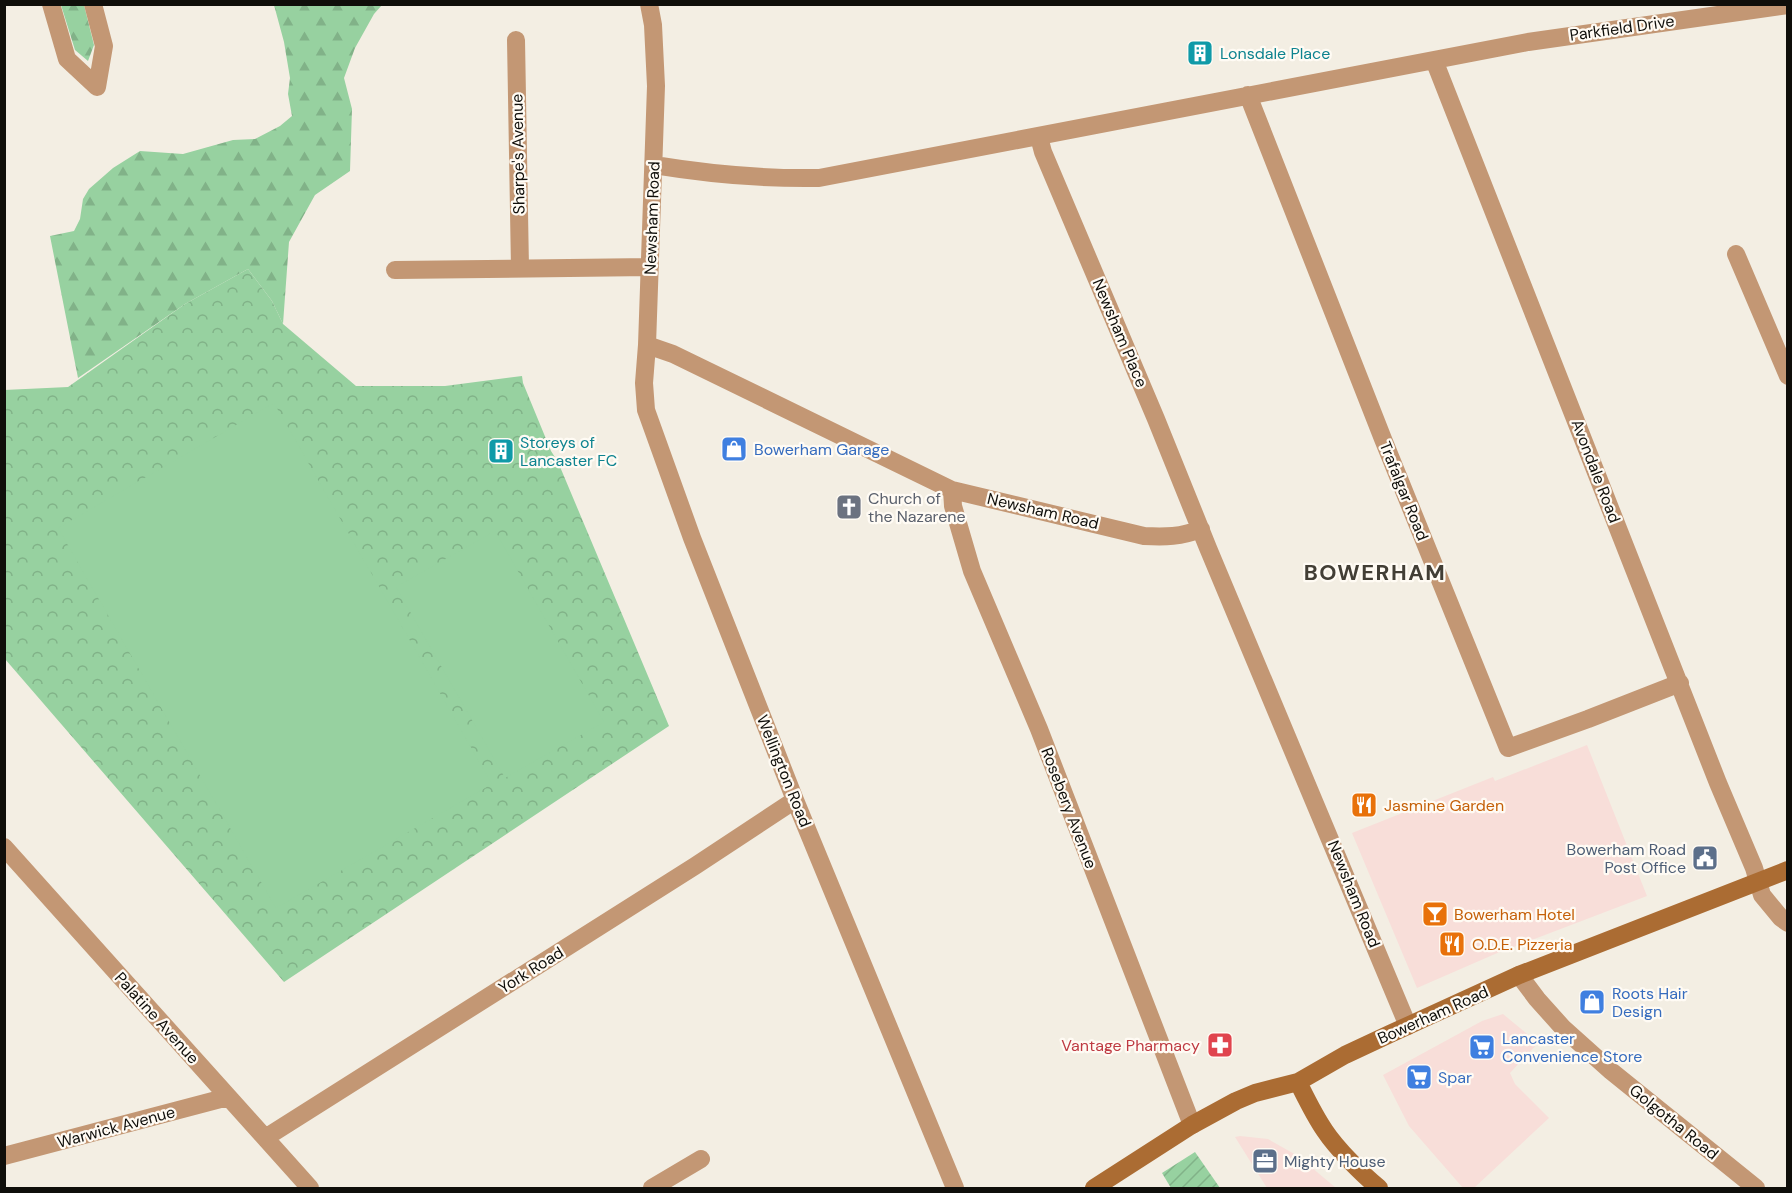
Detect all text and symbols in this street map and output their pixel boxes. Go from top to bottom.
street label: Parkfield Drive [1568,10,1676,46]
building icon: Lonsdale Place [1185,38,1215,68]
place label: Lonsdale Place [1220,43,1330,64]
street label: Sharpe's Avenue [506,93,530,215]
street label: Newsham Road [640,161,664,275]
street label: Newsham Place [1088,275,1152,391]
street label: Avondale Road [1567,416,1625,526]
place label: Storeys of Lancaster FC [520,432,617,471]
shop icon: Bowerham Garage [719,434,749,464]
building icon: Storeys of Lancaster FC [486,436,516,466]
street label: Trafalgar Road [1375,438,1433,544]
place label: Bowerham Garage [754,439,889,460]
place label: Church of the Nazarene [868,488,966,527]
street label: Newsham Road [985,488,1101,534]
church icon: Church of the Nazarene [834,492,864,522]
district label: BOWERHAM [1304,558,1446,587]
street label: Wellington Road [752,712,816,830]
street label: Rosebery Avenue [1036,744,1102,872]
restaurant icon: Jasmine Garden [1349,790,1379,820]
place label: Jasmine Garden [1384,795,1504,816]
street label: Newsham Road [1323,837,1385,951]
place label: Bowerham Road Post Office [1567,839,1686,878]
public building icon: Bowerham Road Post Office [1690,843,1720,873]
bar icon: Bowerham Hotel [1420,899,1450,929]
place label: Bowerham Hotel [1454,904,1575,925]
restaurant icon: O.D.E. Pizzeria [1437,929,1467,959]
place label: O.D.E. Pizzeria [1472,934,1573,955]
street label: York Road [495,942,567,998]
street label: Palatine Avenue [110,968,204,1068]
street label: Bowerham Road [1374,981,1492,1049]
place label: Roots Hair Design [1612,983,1688,1022]
shop icon: Roots Hair Design [1577,987,1607,1017]
place label: Lancaster Convenience Store [1502,1028,1642,1067]
pharmacy icon: Vantage Pharmacy [1205,1030,1235,1060]
supermarket icon: Lancaster Convenience Store [1467,1032,1497,1062]
place label: Vantage Pharmacy [1061,1035,1200,1056]
supermarket icon: Spar [1404,1062,1434,1092]
place label: Spar [1438,1067,1472,1088]
street label: Golgotha Road [1625,1080,1723,1164]
street label: Warwick Avenue [55,1101,177,1153]
office icon: Mighty House [1250,1146,1280,1176]
place label: Mighty House [1284,1151,1386,1172]

